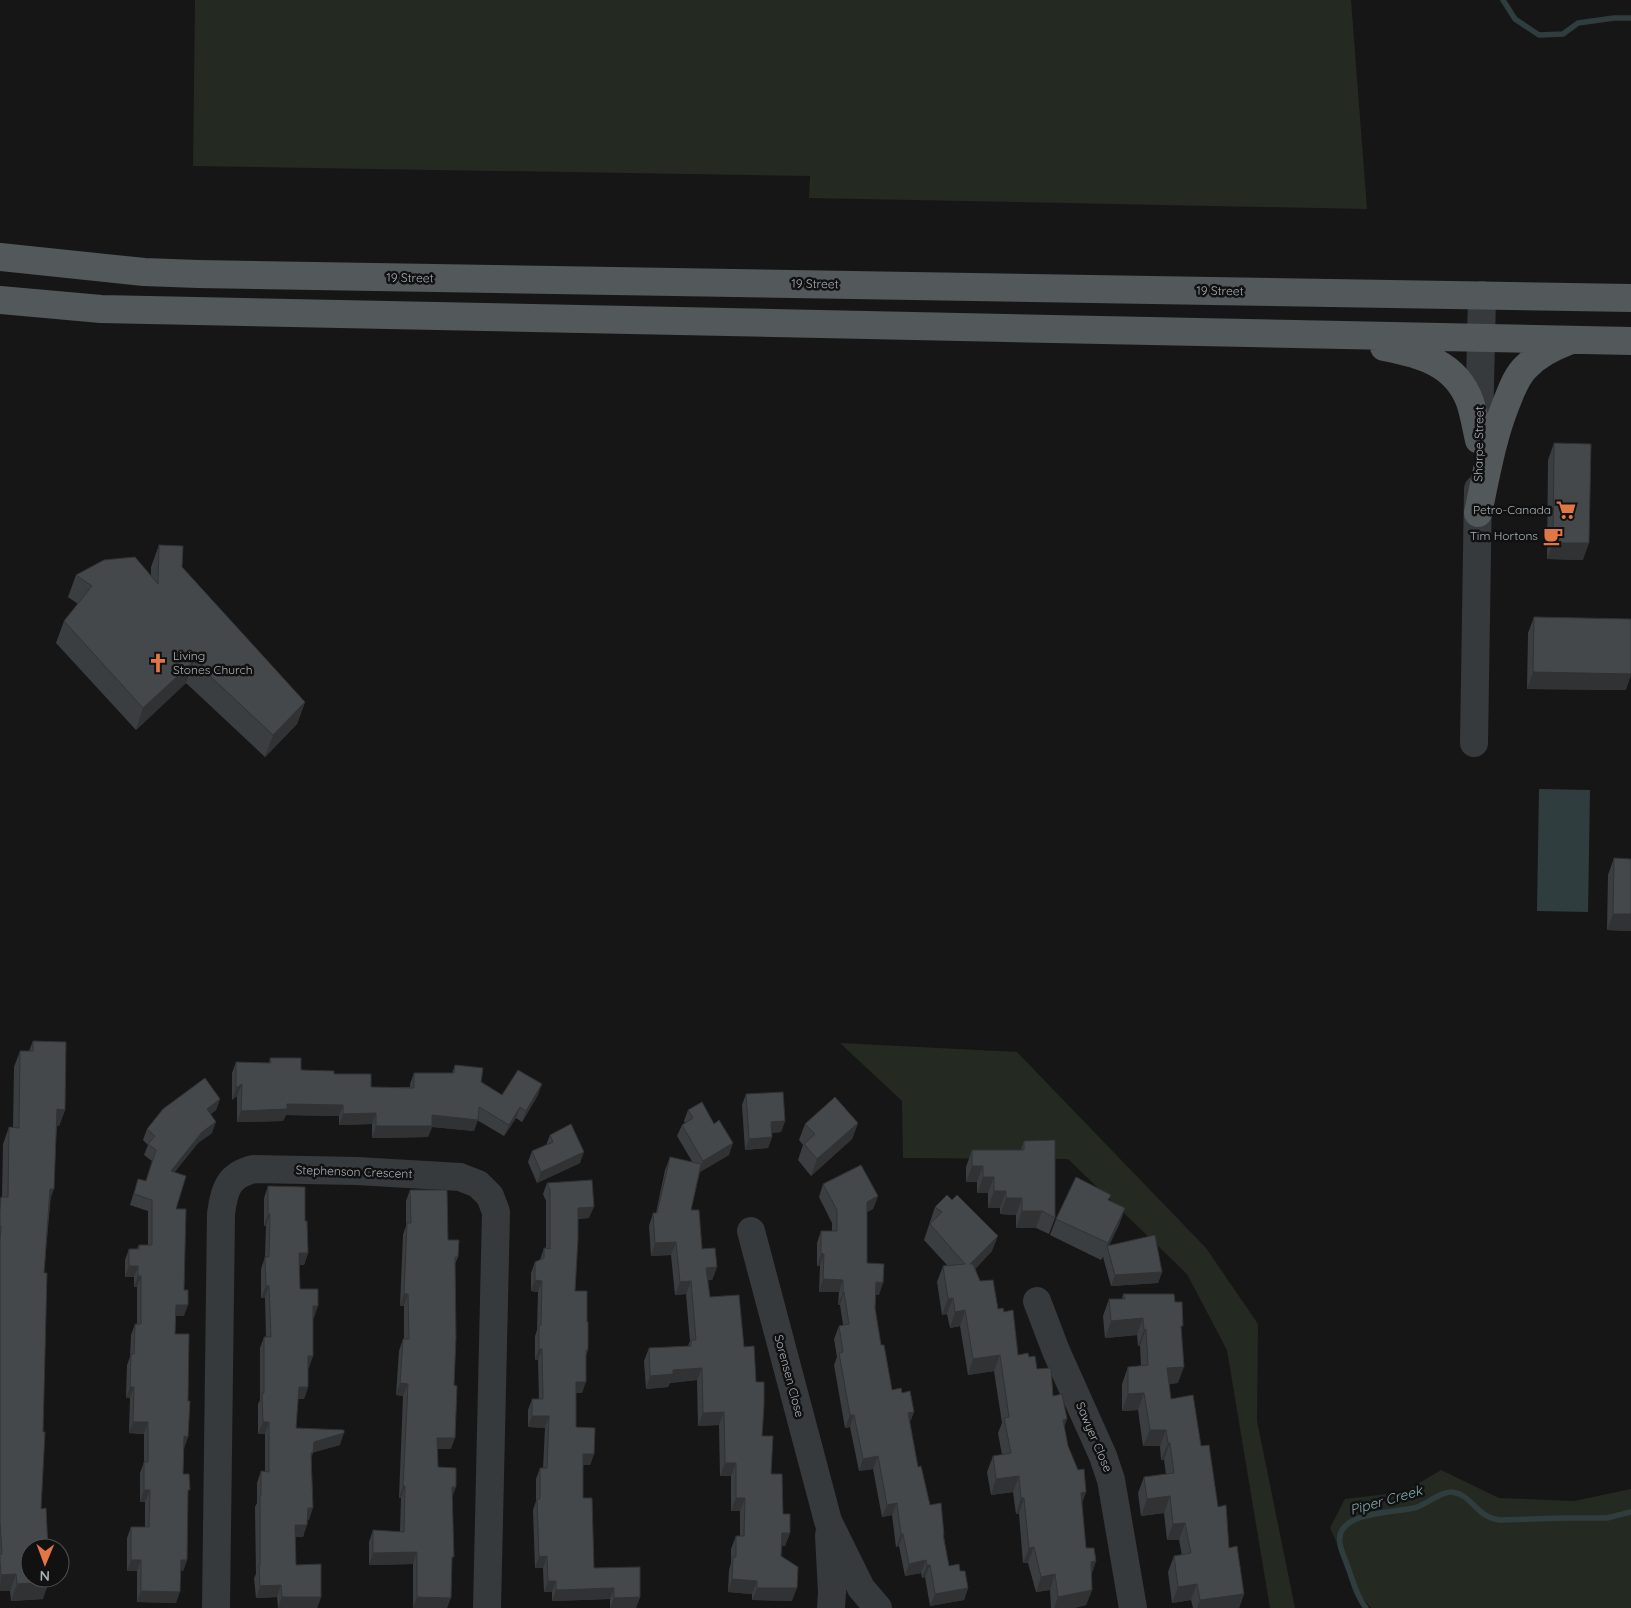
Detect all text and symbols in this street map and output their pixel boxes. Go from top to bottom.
street label: 19 Street [386,270,434,285]
street label: 19 Street [791,276,839,291]
street label: 19 Street [1196,283,1244,298]
street label: Sharpe Street [1470,406,1487,482]
supermarket icon: Petro-Canada [1555,499,1577,521]
place label: Petro-Canada [1473,502,1551,517]
cafe icon: Tim Hortons [1542,525,1564,547]
place label: Tim Hortons [1470,528,1538,543]
place label: Living Stones Church [173,648,253,677]
church icon: Living Stones Church [147,652,169,674]
street label: Stephenson Crescent [295,1162,413,1181]
street label: Sorensen Close [771,1333,808,1419]
street label: Sawyer Close [1073,1400,1116,1474]
water label: Piper Creek [1348,1481,1426,1519]
north arrow [20,1538,70,1588]
text: N [39,1567,50,1585]

